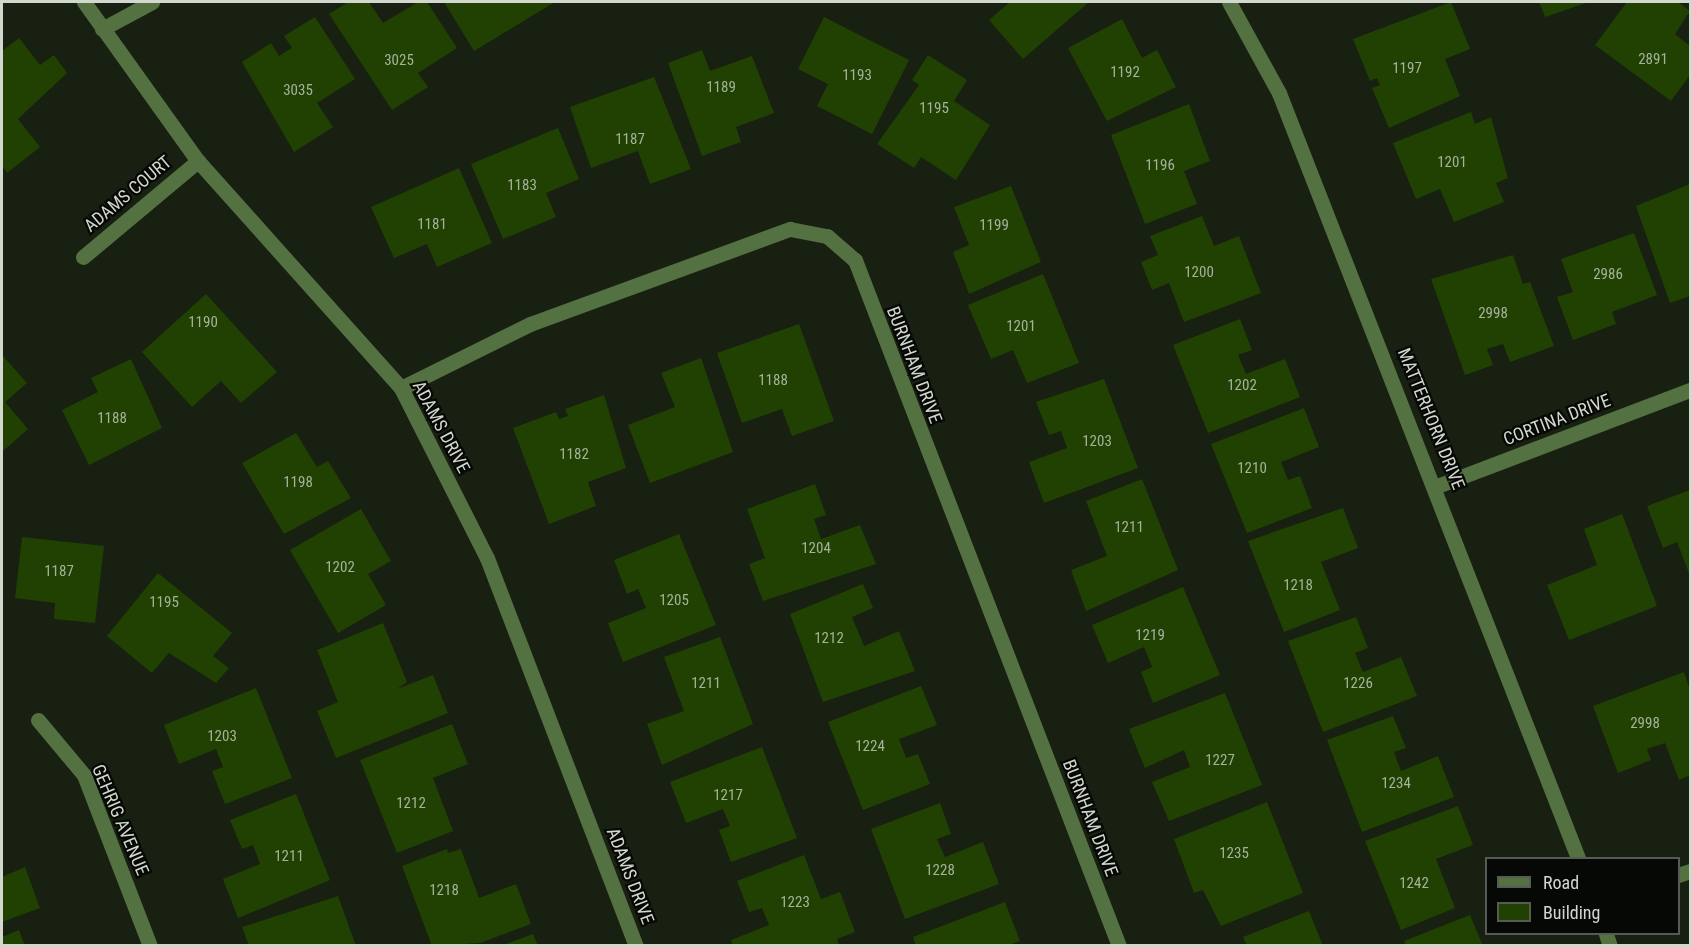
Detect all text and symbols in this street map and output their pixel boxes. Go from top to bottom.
house number: 2891 [1638,51,1668,69]
house number: 3025 [384,52,414,70]
house number: 1197 [1392,60,1422,78]
house number: 1192 [1110,64,1140,82]
house number: 1193 [842,67,872,85]
house number: 1189 [706,79,736,97]
house number: 3035 [283,82,313,100]
house number: 1195 [919,100,949,118]
house number: 1187 [615,131,645,149]
street label: ADAMS COURT [80,151,176,237]
house number: 1201 [1437,154,1467,172]
house number: 1196 [1145,157,1175,175]
house number: 1183 [507,177,537,195]
house number: 1181 [417,216,447,234]
house number: 1199 [979,217,1009,235]
house number: 1200 [1184,264,1214,282]
house number: 2986 [1593,266,1623,284]
street label: BURNHAM DRIVE [882,304,946,426]
house number: 2998 [1478,305,1508,323]
house number: 1190 [188,314,218,332]
house number: 1201 [1006,318,1036,336]
street label: MATTERHORN DRIVE [1393,345,1469,493]
house number: 1188 [758,372,788,390]
street label: ADAMS DRIVE [408,377,474,477]
house number: 1202 [1227,377,1257,395]
street label: CORTINA DRIVE [1500,390,1614,450]
house number: 1188 [97,410,127,428]
house number: 1203 [1082,433,1112,451]
house number: 1182 [559,446,589,464]
house number: 1210 [1237,460,1267,478]
house number: 1198 [283,474,313,492]
house number: 1211 [1114,519,1144,537]
house number: 1204 [801,540,831,558]
house number: 1202 [325,559,355,577]
house number: 1187 [44,563,74,581]
house number: 1218 [1283,577,1313,595]
house number: 1205 [659,592,689,610]
house number: 1195 [149,594,179,612]
house number: 1219 [1135,627,1165,645]
house number: 1212 [814,630,844,648]
house number: 1211 [691,675,721,693]
house number: 1226 [1343,675,1373,693]
house number: 2998 [1630,715,1660,733]
house number: 1203 [207,728,237,746]
house number: 1224 [855,738,885,756]
house number: 1227 [1205,752,1235,770]
street label: BURNHAM DRIVE [1058,757,1122,879]
street label: GEHRIG AVENUE [87,761,153,879]
house number: 1234 [1381,775,1411,793]
house number: 1217 [713,787,743,805]
house number: 1212 [396,795,426,813]
street label: ADAMS DRIVE [602,825,658,927]
house number: 1235 [1219,845,1249,863]
house number: 1211 [274,848,304,866]
legend [1485,857,1680,935]
house number: 1228 [925,862,955,880]
text: Road [1543,872,1579,893]
house number: 1242 [1399,875,1429,893]
house number: 1218 [429,882,459,900]
house number: 1223 [780,894,810,912]
text: Building [1543,902,1600,923]

